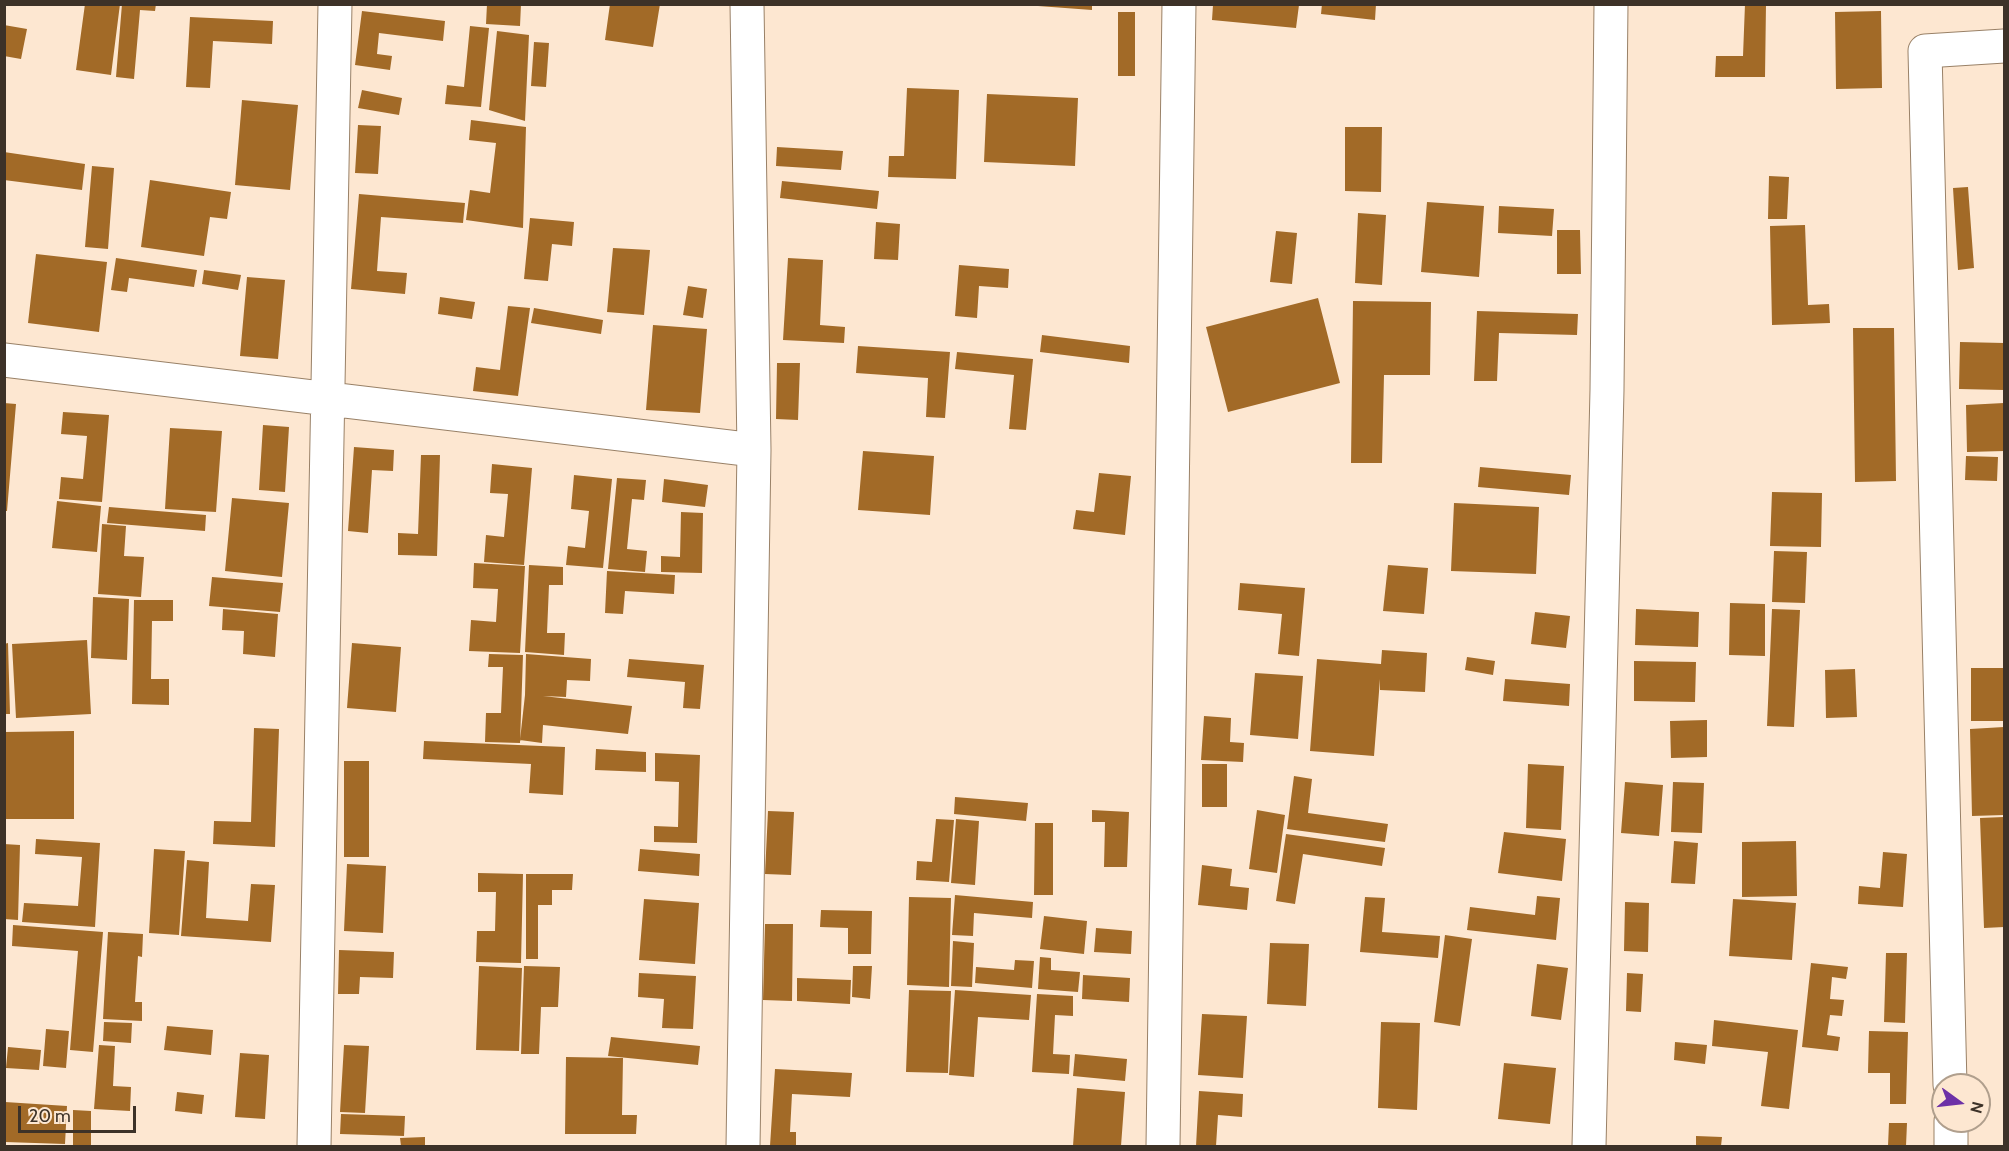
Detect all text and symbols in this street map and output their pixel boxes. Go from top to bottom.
north arrow [1931,1073,1991,1133]
scale bar [21,1094,140,1132]
text: N [1966,1099,1988,1115]
text: 20 m [29,1105,71,1127]

